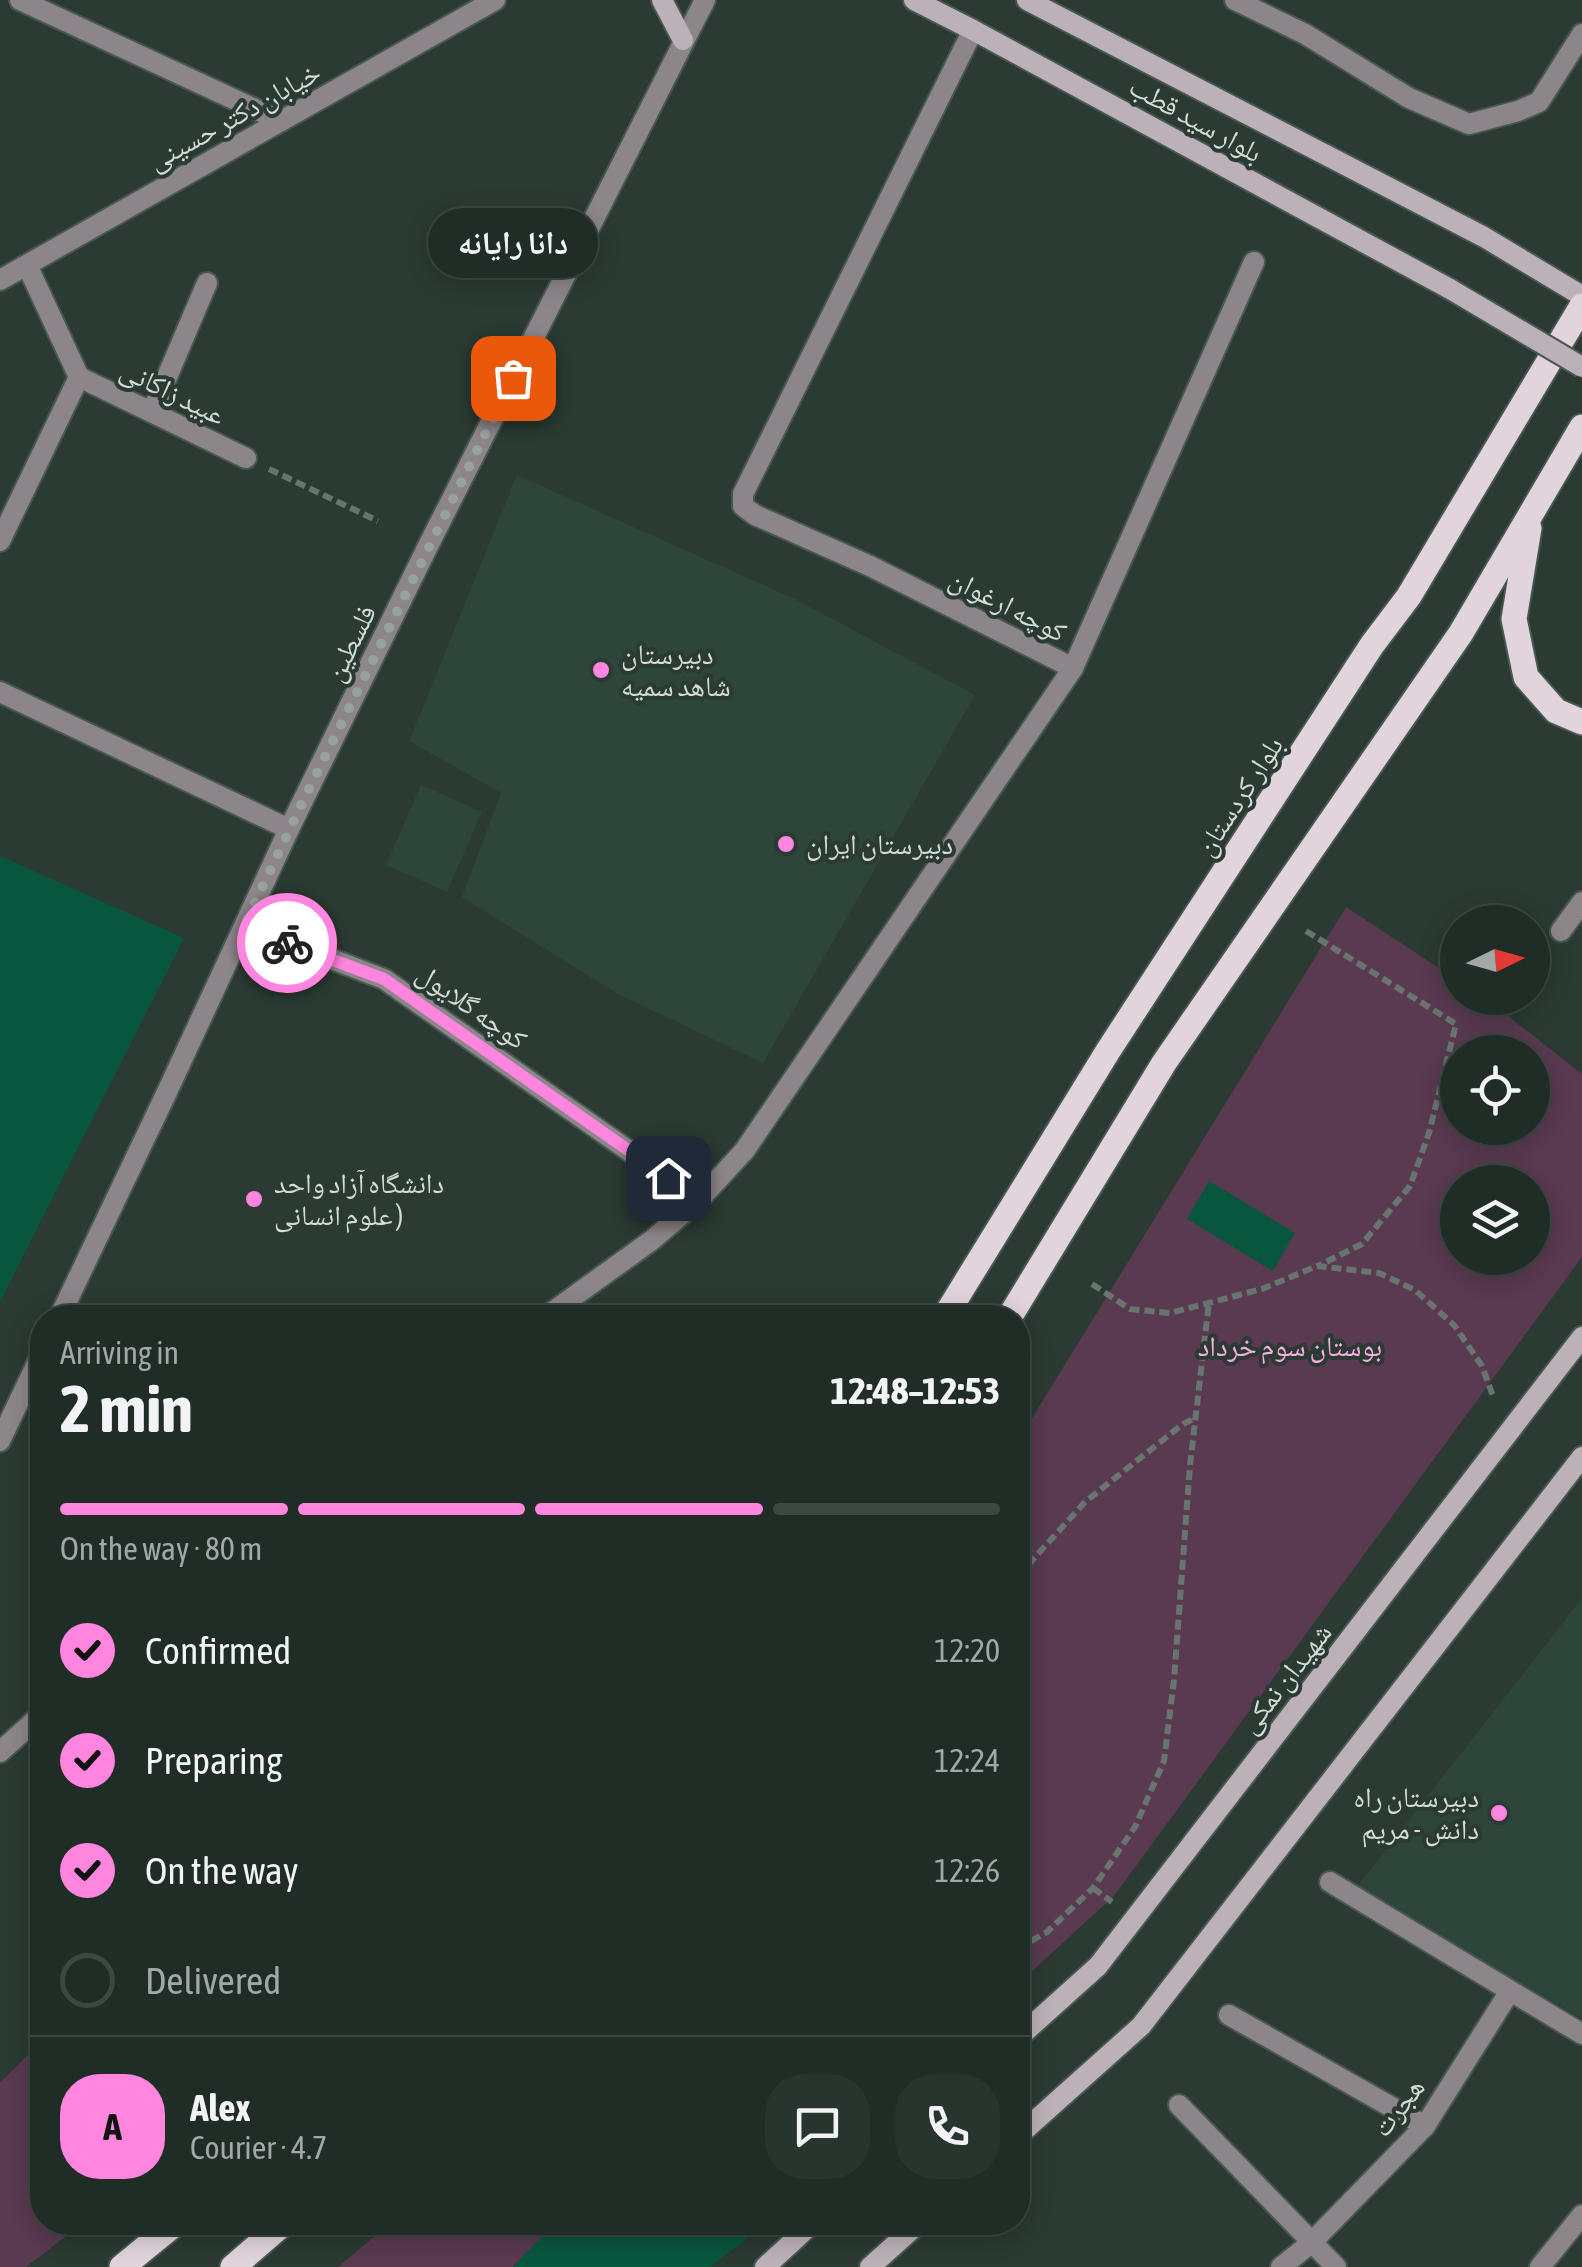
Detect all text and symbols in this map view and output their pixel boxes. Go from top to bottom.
street label: خیابان دکتر حسینی [142,55,327,178]
street label: بلوار سید قطب [1124,69,1268,169]
callout: دانا رایانه [428,208,598,278]
text: دانا رایانه [458,224,568,261]
pin [471,336,556,421]
icon: bag [486,351,541,406]
street label: عبید زاکانی [114,353,231,433]
street label: کوچه ارغوان [944,562,1072,649]
street label: فلسطین [318,599,384,687]
place label: دبیرستان شاهد سمیه [621,638,731,702]
marker: دبیرستان شاهد سمیه [590,659,612,681]
street label: بلوار کردستان [1189,730,1290,862]
place label: دبیرستان ایران [806,828,953,861]
marker: دبیرستان ایران [775,833,797,855]
courier [237,893,337,993]
north arrow [1440,905,1550,1015]
map controls [1440,905,1550,1275]
icon: bike [260,916,315,971]
street label: کوچه گلایول [410,956,534,1057]
button: locate [1440,1035,1550,1145]
pin [626,1136,711,1221]
icon: home [641,1151,696,1206]
button: layers [1440,1165,1550,1275]
place label: دانشگاه آزاد واحد علوم انسانی ) [274,1167,444,1234]
marker: دانشگاه آزاد واحد علوم انسانی ) [243,1188,265,1210]
park label: بوستان سوم خرداد [1198,1330,1382,1365]
text: Arriving in [60,1334,179,1371]
text: 12:48–12:53 [830,1369,1000,1412]
text: 2 min [60,1371,193,1446]
text: On the way · 80 m [60,1530,262,1567]
street label: شهیدان نمکی [1232,1617,1339,1741]
icon: check [60,1623,115,1678]
text: Confirmed [145,1629,291,1672]
text: 12:20 [934,1632,1000,1669]
icon: check [60,1733,115,1788]
text: Preparing [145,1739,283,1782]
text: 12:24 [934,1742,1000,1779]
place label: دبیرستان راه دانش - مریم [1354,1781,1479,1848]
marker: دبیرستان راه دانش - مریم [1488,1802,1510,1824]
icon: check [60,1843,115,1898]
text: On the way [145,1849,298,1892]
text: 12:26 [934,1852,1000,1889]
text: Delivered [145,1959,281,2002]
street label: هجرت [1365,2071,1431,2143]
button: chat [765,2074,870,2179]
button: phone [895,2074,1000,2179]
text: Alex [190,2086,251,2129]
text: A [103,2105,122,2148]
text: Courier · 4.7 [190,2129,327,2166]

